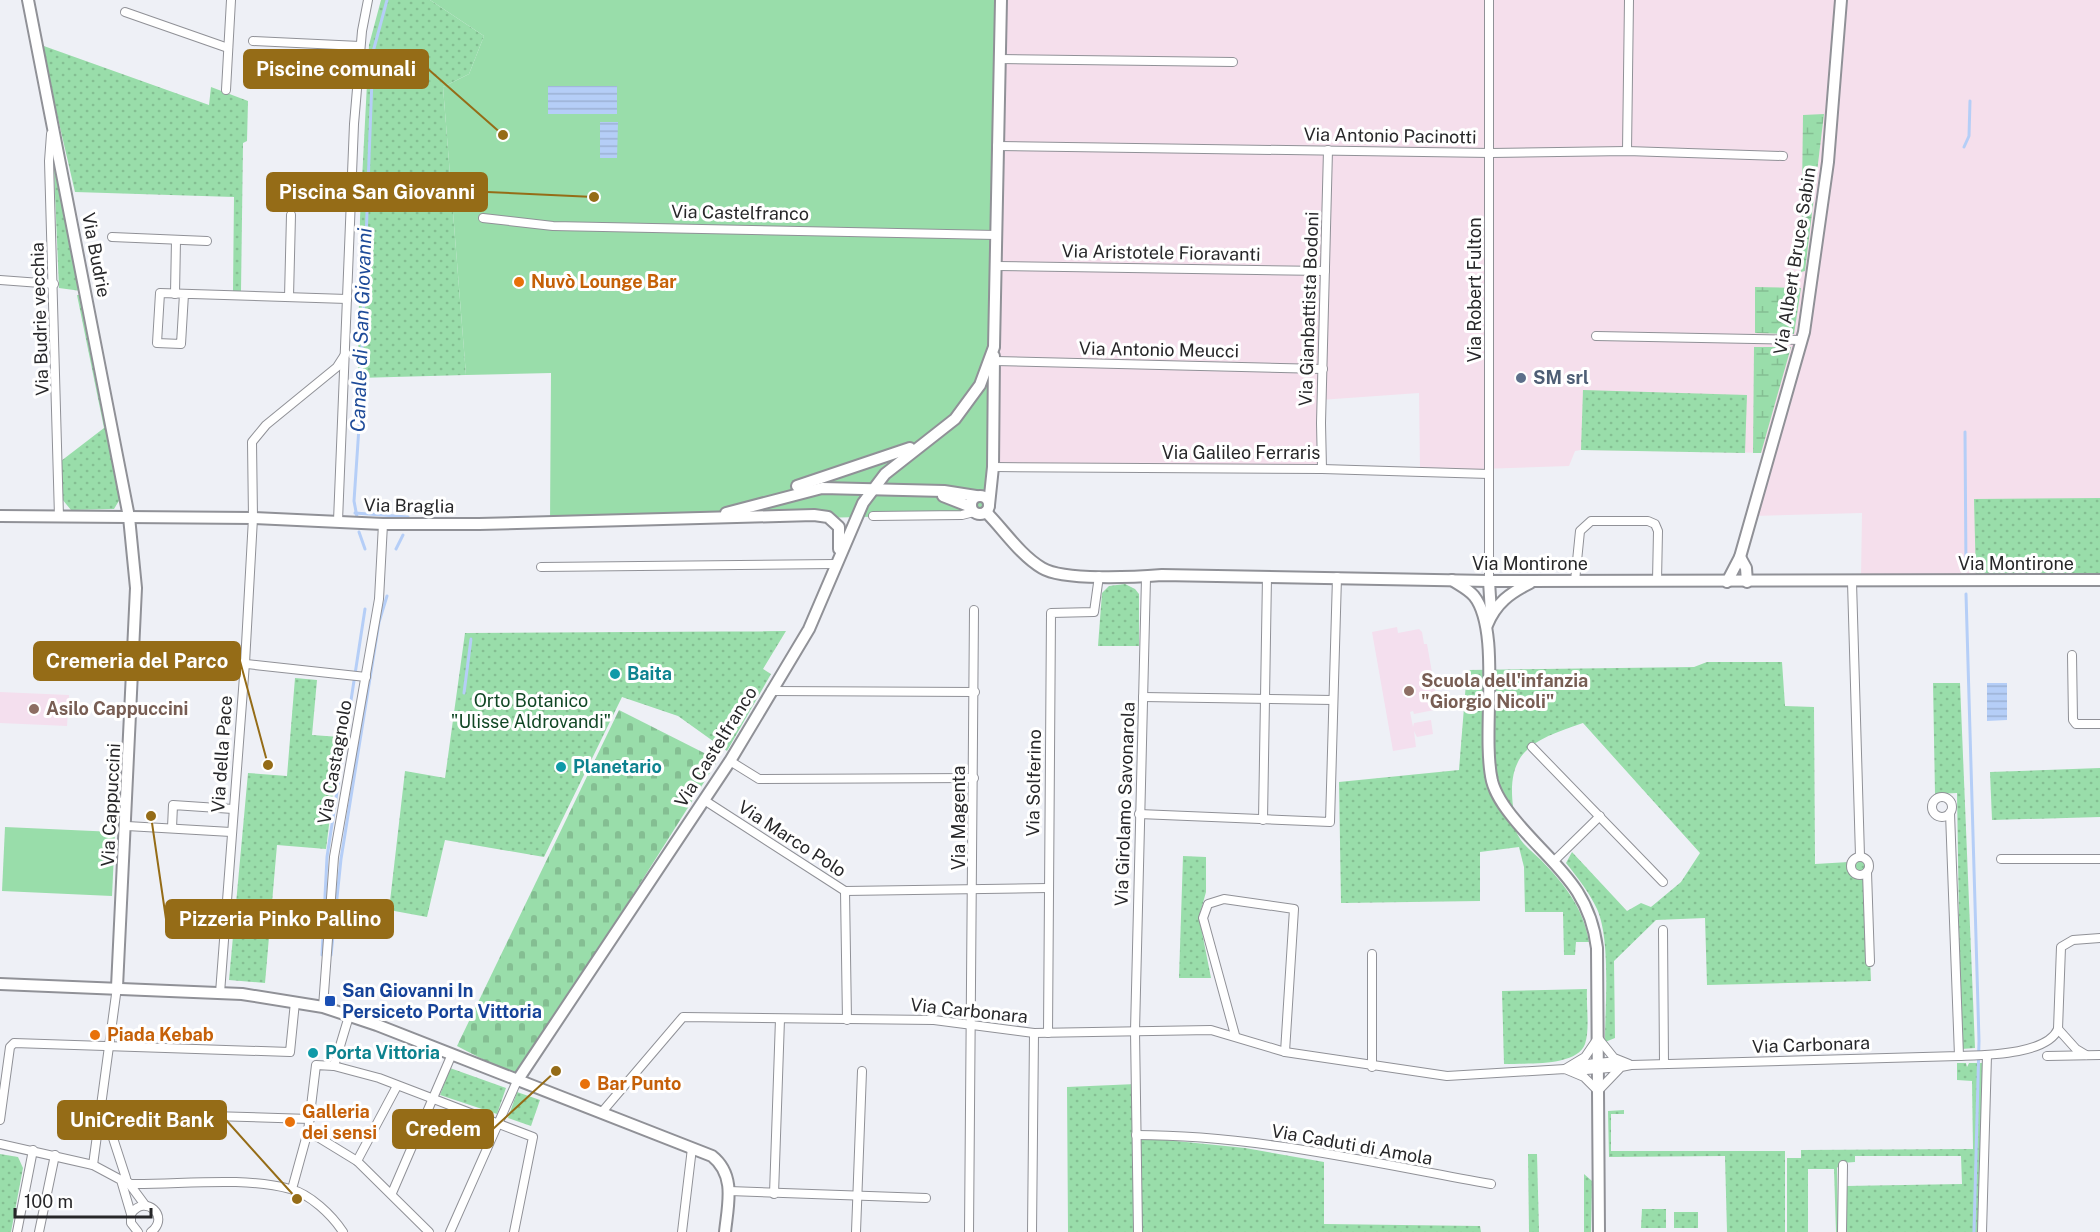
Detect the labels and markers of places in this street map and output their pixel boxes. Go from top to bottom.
callout: Piscine comunali [244,50,428,88]
callout: Piscina San Giovanni [267,173,487,211]
place label: Nuvò Lounge Bar [531,271,677,292]
marker: Nuvò Lounge Bar [512,275,526,289]
place label: SM srl [1533,367,1589,388]
marker: SM srl [1514,371,1528,385]
callout: Cremeria del Parco [34,642,240,680]
place label: Baita [627,663,672,684]
marker: Baita [608,667,622,681]
place label: Scuola dell'infanzia "Giorgio Nicoli" [1421,670,1588,712]
marker: Scuola dell'infanzia "Giorgio Nicoli" [1402,684,1416,698]
place label: Asilo Cappuccini [46,698,188,719]
marker: Asilo Cappuccini [27,702,41,716]
place label: Planetario [573,756,662,777]
marker: Planetario [554,760,568,774]
callout: Pizzeria Pinko Pallino [166,900,393,938]
place label: San Giovanni In Persiceto Porta Vittoria [342,980,542,1022]
marker: San Giovanni In Persiceto Porta Vittoria [323,994,337,1008]
place label: Piada Kebab [107,1024,214,1045]
marker: Piada Kebab [88,1028,102,1042]
place label: Porta Vittoria [325,1042,440,1063]
marker: Porta Vittoria [306,1046,320,1060]
place label: Bar Punto [597,1073,681,1094]
marker: Bar Punto [578,1077,592,1091]
callout: UniCredit Bank [58,1101,226,1139]
place label: Galleria dei sensi [302,1101,377,1143]
callout: Credem [393,1110,493,1148]
marker: Galleria dei sensi [283,1115,297,1129]

